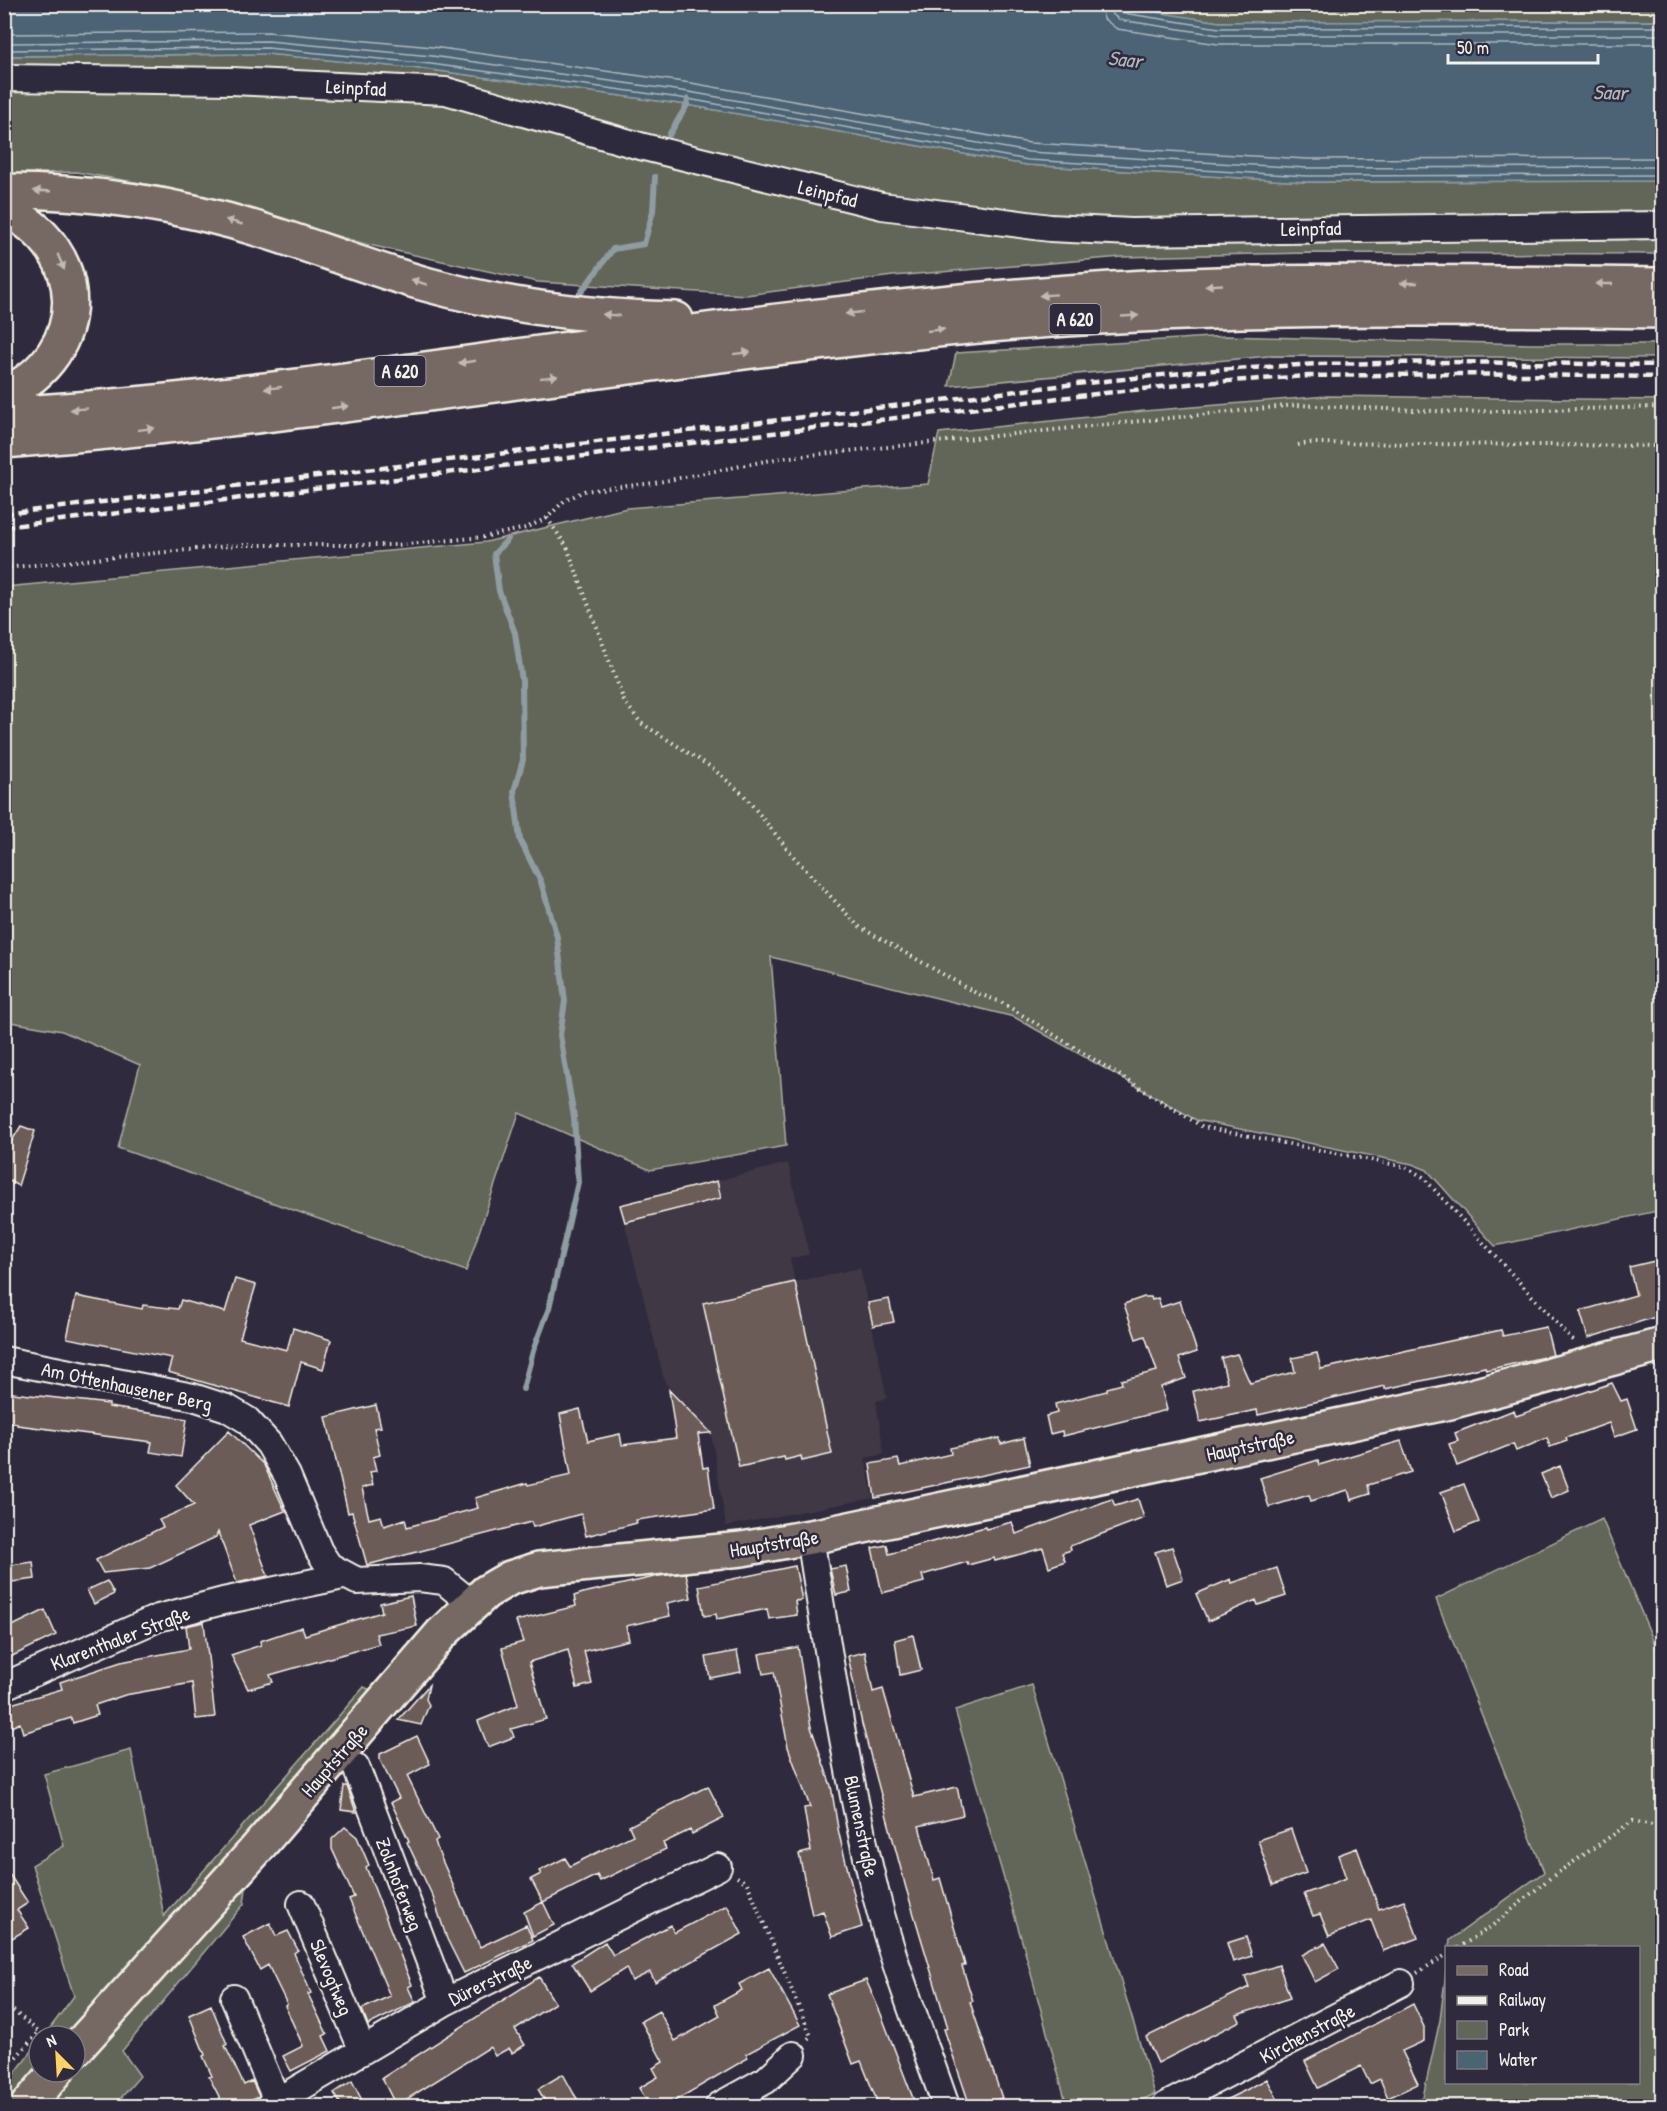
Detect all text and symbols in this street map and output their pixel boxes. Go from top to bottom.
scale bar [1448,27,1598,65]
text: 50 m [1457,35,1489,60]
water label: Saar [1106,43,1146,76]
street label: Leinpfad [325,72,387,102]
water label: Saar [1593,77,1630,107]
street label: Leinpfad [795,173,861,213]
one-way arrow [32,187,51,196]
street label: Leinpfad [1281,214,1342,242]
one-way arrow [224,217,242,226]
one-way arrow [57,253,66,271]
one-way arrow [410,277,428,286]
one-way arrow [1400,278,1419,288]
one-way arrow [1595,279,1614,289]
one-way arrow [1205,281,1224,290]
one-way arrow [1038,290,1057,299]
road number: A 620 [1050,304,1100,334]
one-way arrow [844,308,863,317]
one-way arrow [601,310,620,320]
one-way arrow [1121,311,1140,321]
one-way arrow [926,325,945,335]
one-way arrow [733,348,752,357]
road number: A 620 [374,356,426,386]
one-way arrow [457,357,476,366]
one-way arrow [539,373,558,382]
one-way arrow [264,383,283,393]
one-way arrow [331,402,350,411]
one-way arrow [70,404,89,413]
one-way arrow [137,425,156,434]
street label: Am Ottenhausener Berg [39,1355,215,1417]
street label: Hauptstraße [1204,1423,1297,1467]
street label: Hauptstraße [728,1523,820,1563]
street label: Klarenthaler Straße [46,1599,194,1677]
street label: Hauptstraße [295,1717,374,1803]
street label: Blumenstraße [838,1773,886,1879]
street label: Zolnhoferweg [370,1833,430,1935]
street label: Slevogtweg [304,1935,360,2019]
legend [1445,1946,1640,2084]
street label: Dürerstraße [444,1948,536,2012]
text: Road [1499,1957,1529,1982]
text: Railway [1499,1987,1546,2012]
street label: Kirchenstraße [1255,1997,1359,2069]
text: Park [1499,2017,1530,2042]
north arrow [27,2024,87,2084]
text: N [43,2028,60,2052]
text: Water [1499,2047,1537,2072]

